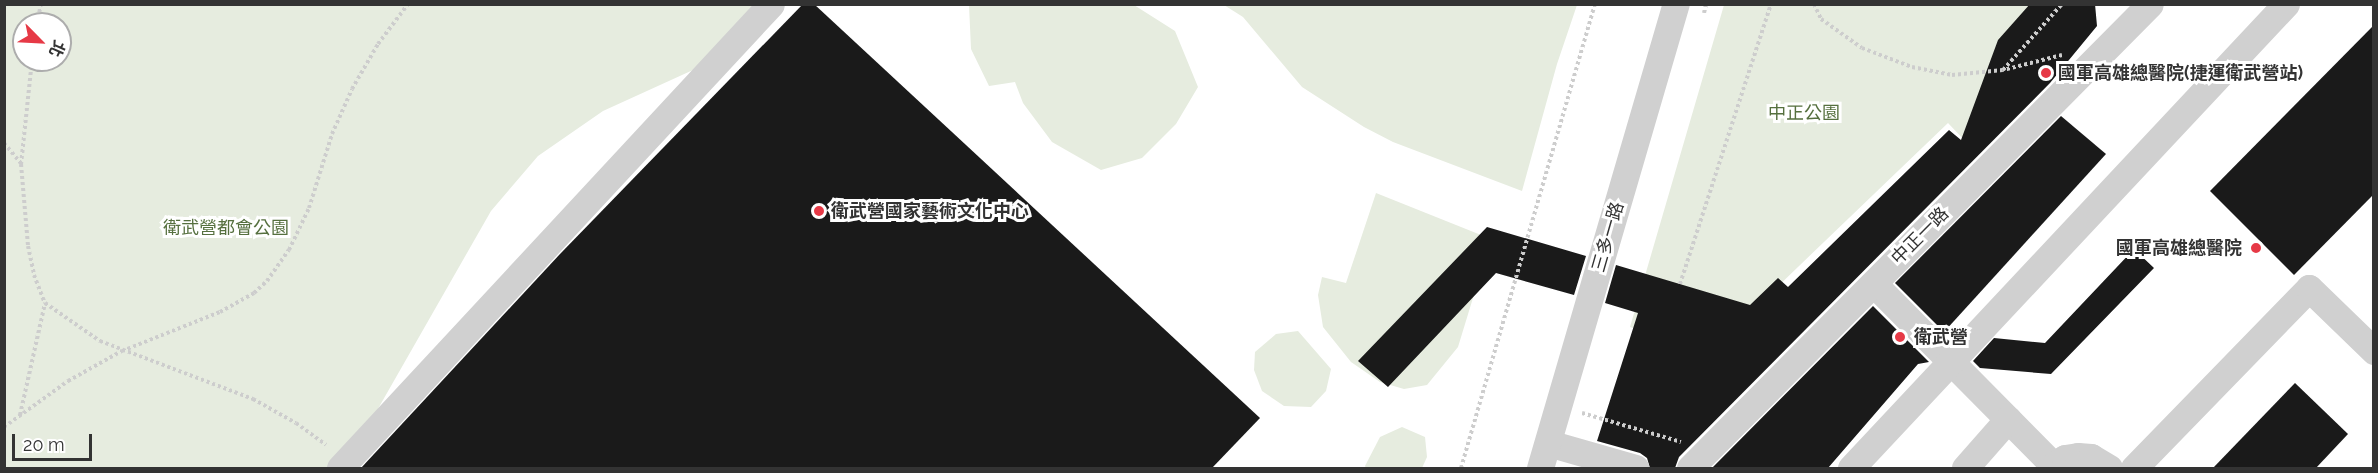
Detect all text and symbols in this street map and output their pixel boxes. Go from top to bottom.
north arrow [12,12,72,72]
text: 北 [45,38,69,60]
place label: 國軍高雄總醫院(捷運衛武營站) [2058,62,2303,84]
marker: 國軍高雄總醫院(捷運衛武營站) [2039,66,2053,80]
park label: 中正公園 [1768,102,1840,124]
street label: 三多一路 [1588,199,1628,275]
place label: 衛武營國家藝術文化中心 [831,200,1029,222]
street label: 中正一路 [1887,203,1953,269]
marker: 衛武營國家藝術文化中心 [812,204,826,218]
park label: 衛武營都會公園 [163,217,289,239]
place label: 國軍高雄總醫院 [2116,237,2242,259]
marker: 國軍高雄總醫院 [2247,239,2265,257]
place label: 衛武營 [1914,326,1968,348]
marker: 衛武營 [1891,328,1909,346]
scale bar [15,422,94,460]
text: 20 m [23,434,65,455]

